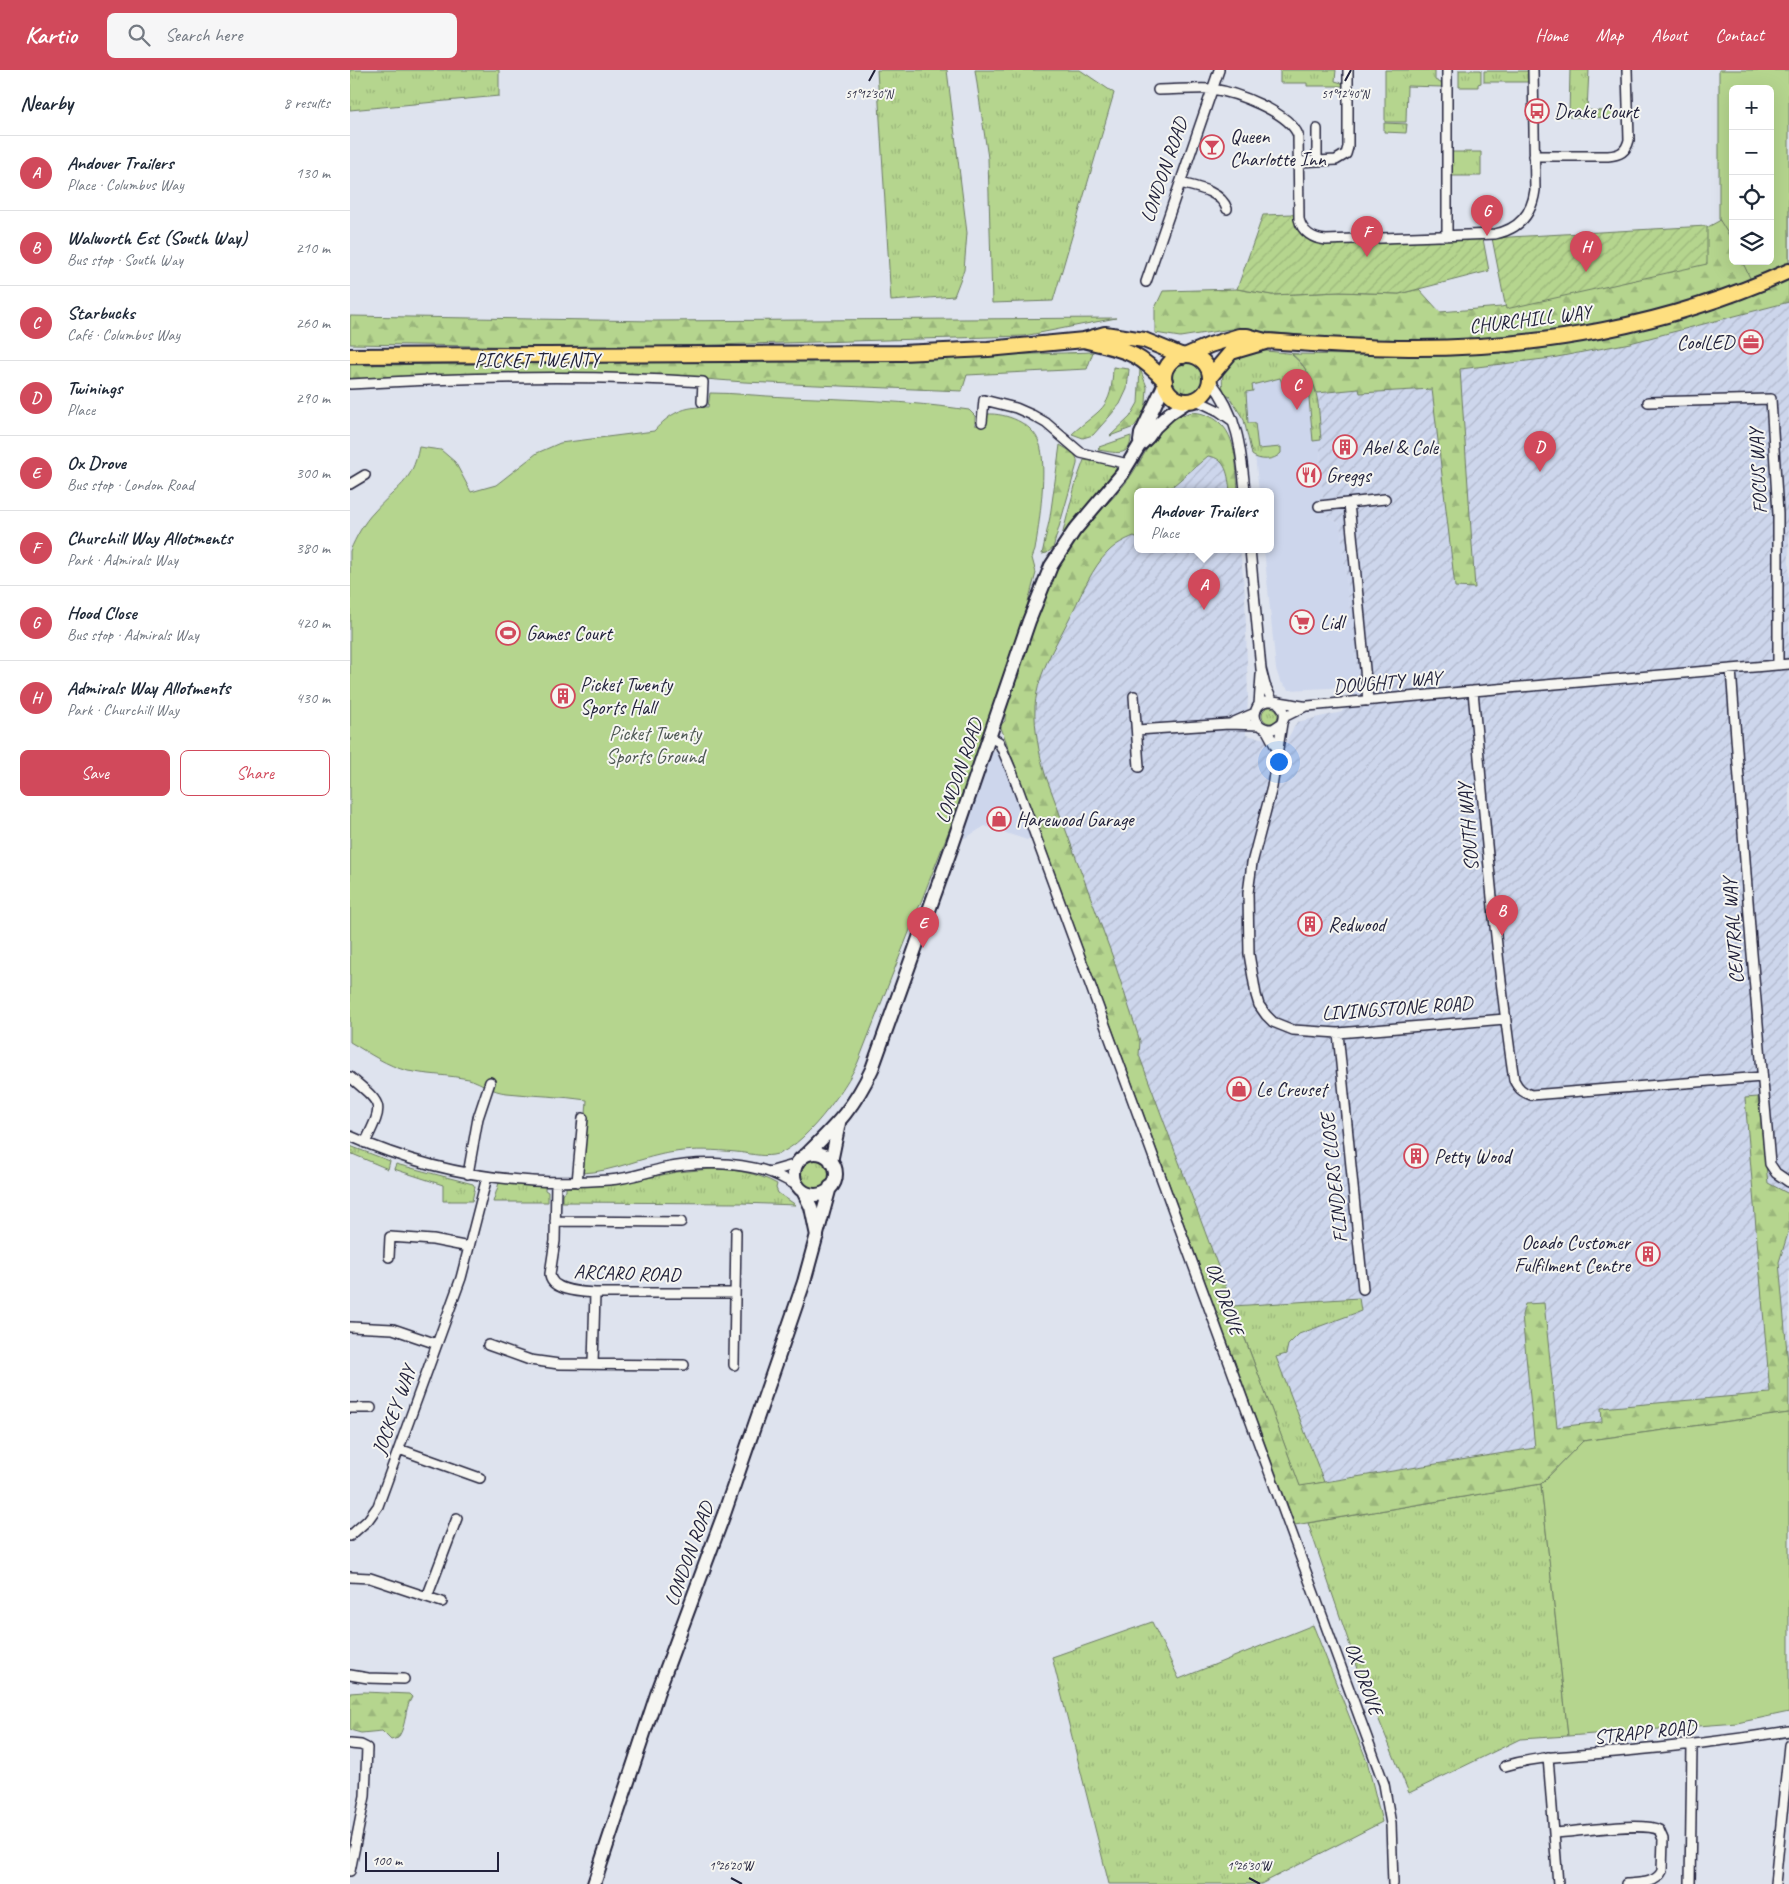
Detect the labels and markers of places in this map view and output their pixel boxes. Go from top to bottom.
bus stop icon: Drake Court [1524,98,1550,124]
place label: Drake Court [1554,99,1641,124]
place label: Queen Charlotte Inn [1230,124,1327,172]
bar icon: Queen Charlotte Inn [1199,134,1225,160]
pin: G [1471,195,1503,236]
pin: F [1351,216,1383,257]
pin: H [1570,231,1602,272]
office icon: CoolLED [1738,329,1764,355]
place label: CoolLED [1677,330,1736,355]
pin: C [1281,369,1313,410]
pin: D [1524,431,1556,472]
building icon: Abel & Cole [1332,434,1358,460]
place label: Abel & Cole [1362,435,1439,460]
restaurant icon: Greggs [1296,462,1322,488]
place label: Greggs [1326,463,1373,488]
pin: A [1188,569,1220,610]
supermarket icon: Lidl [1289,609,1315,635]
place label: Lidl [1320,610,1347,635]
sports icon: Games Court [495,620,521,646]
place label: Games Court [526,621,614,646]
place label: Picket Twenty Sports Hall [580,672,674,720]
building icon: Picket Twenty Sports Hall [550,683,576,709]
shop icon: Harewood Garage [986,806,1012,832]
place label: Harewood Garage [1016,807,1135,832]
pin: B [1486,895,1518,936]
pin: E [907,907,939,948]
building icon: Redwood [1297,911,1323,937]
place label: Redwood [1328,912,1388,937]
shop icon: Le Creuset [1226,1076,1252,1102]
place label: Le Creuset [1256,1077,1330,1102]
building icon: Petty Wood [1403,1143,1429,1169]
place label: Petty Wood [1434,1144,1514,1169]
place label: Ocado Customer Fulfilment Centre [1514,1230,1632,1278]
building icon: Ocado Customer Fulfilment Centre [1635,1241,1661,1267]

